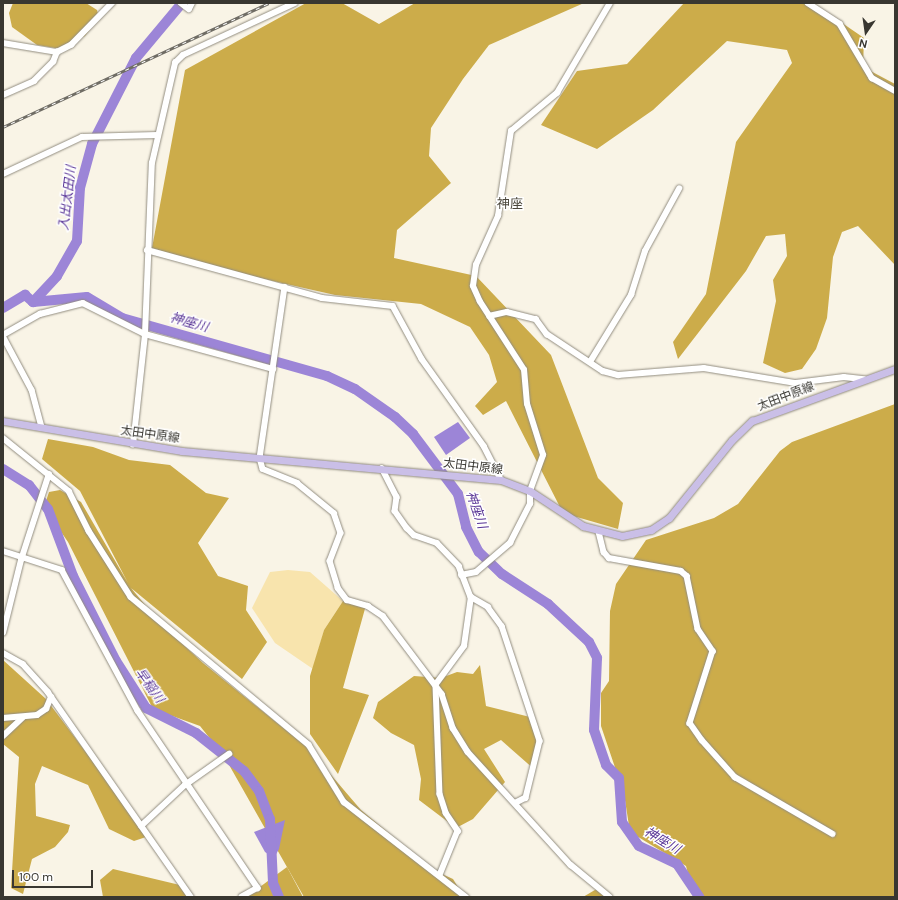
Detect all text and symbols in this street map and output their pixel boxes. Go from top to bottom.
north arrow [846,12,886,52]
text: N [858,36,869,51]
water label: 入出太田川 [56,165,80,231]
district label: 神座 [497,196,523,212]
water label: 神座川 [168,310,210,336]
street label: 太田中原線 [755,380,817,414]
street label: 太田中原線 [119,424,181,446]
street label: 太田中原線 [442,456,504,478]
water label: 神座川 [462,489,490,531]
water label: 早稲川 [131,666,167,706]
water label: 神座川 [641,824,683,858]
scale bar [14,862,95,888]
text: 100 m [19,869,53,885]

